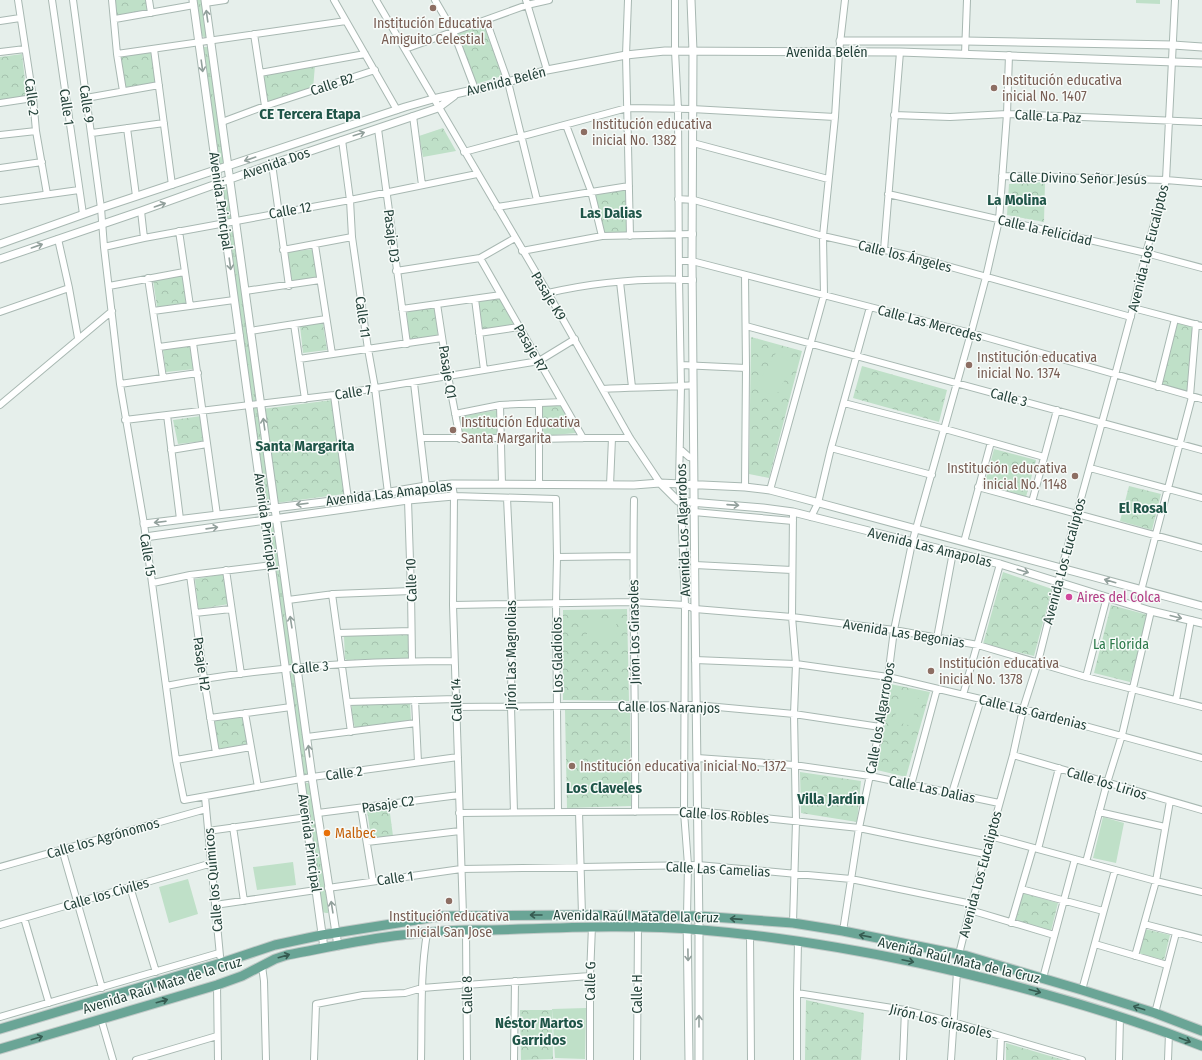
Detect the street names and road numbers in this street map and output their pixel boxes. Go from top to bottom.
street label: Avenida Belén [786,44,868,61]
street label: Avenida Belén [465,63,548,100]
street label: Calle B2 [308,69,356,99]
street label: Calle 2 [21,77,42,117]
street label: Calle 9 [75,84,98,124]
street label: Calle 1 [56,88,77,126]
street label: Calle La Paz [1014,106,1082,127]
street label: Avenida Dos [240,144,312,183]
street label: Avenida Principal [205,151,236,252]
street label: Calle Divino Señor Jesús [1009,169,1147,188]
street label: Avenida Los Eucaliptos [1124,183,1172,313]
street label: Calle 12 [268,198,313,223]
street label: Pasaje D3 [380,208,403,264]
street label: Calle la Felicidad [996,211,1094,250]
street label: Calle los Ángeles [856,236,954,276]
street label: Pasaje K9 [527,269,570,324]
street label: Calle 11 [351,295,374,339]
street label: Calle Las Mercedes [876,301,984,346]
street label: Pasaje R7 [510,321,551,376]
street label: Pasaje Q1 [435,344,460,400]
street label: Calle 7 [334,381,373,404]
street label: Calle 3 [989,384,1029,411]
street label: Avenida Los Algarrobos [673,463,694,597]
street label: Avenida Principal [250,472,281,573]
street label: Avenida Las Amapolas [325,477,453,510]
street label: Avenida Los Eucaliptos [1039,496,1090,626]
street label: Avenida Las Amapolas [866,524,994,571]
street label: Calle 15 [136,532,159,578]
street label: Calle 10 [402,558,421,602]
street label: Jirón Los Girasoles [625,579,644,685]
street label: Jirón Las Magnolias [503,600,520,710]
street label: Avenida Las Begonias [842,615,966,652]
street label: Los Gladiolos [548,617,567,693]
street label: Pasaje H2 [189,636,214,692]
street label: Calle 3 [291,657,329,678]
street label: Calle los Algarrobos [862,661,899,775]
street label: Calle 14 [447,678,466,722]
street label: Calle Las Gardenias [977,691,1089,734]
street label: Calle los Naranjos [618,698,720,717]
street label: Calle 2 [324,762,364,785]
street label: Calle los Lirios [1065,763,1149,804]
street label: Calle Las Dalias [887,772,977,807]
street label: Pasaje C2 [361,792,415,817]
street label: Avenida Principal [294,793,325,894]
street label: Calle los Robles [678,804,770,827]
street label: Avenida Los Eucaliptos [955,809,1006,939]
street label: Calle los Agrónomos [45,814,161,863]
street label: Calle los Químicos [200,827,227,933]
street label: Calle Las Camelias [665,858,771,881]
street label: Calle 1 [376,868,414,889]
street label: Calle los Civiles [61,874,151,915]
street label: Avenida Raúl Mata de la Cruz [553,907,719,926]
street label: Avenida Raúl Mata de la Cruz [876,934,1042,987]
street label: Avenida Raúl Mata de la Cruz [81,953,244,1018]
street label: Calle G [582,961,599,1001]
street label: Calle H [629,974,646,1014]
street label: Calle 8 [459,976,476,1014]
street label: Jirón Los Girasoles [888,1001,994,1042]

